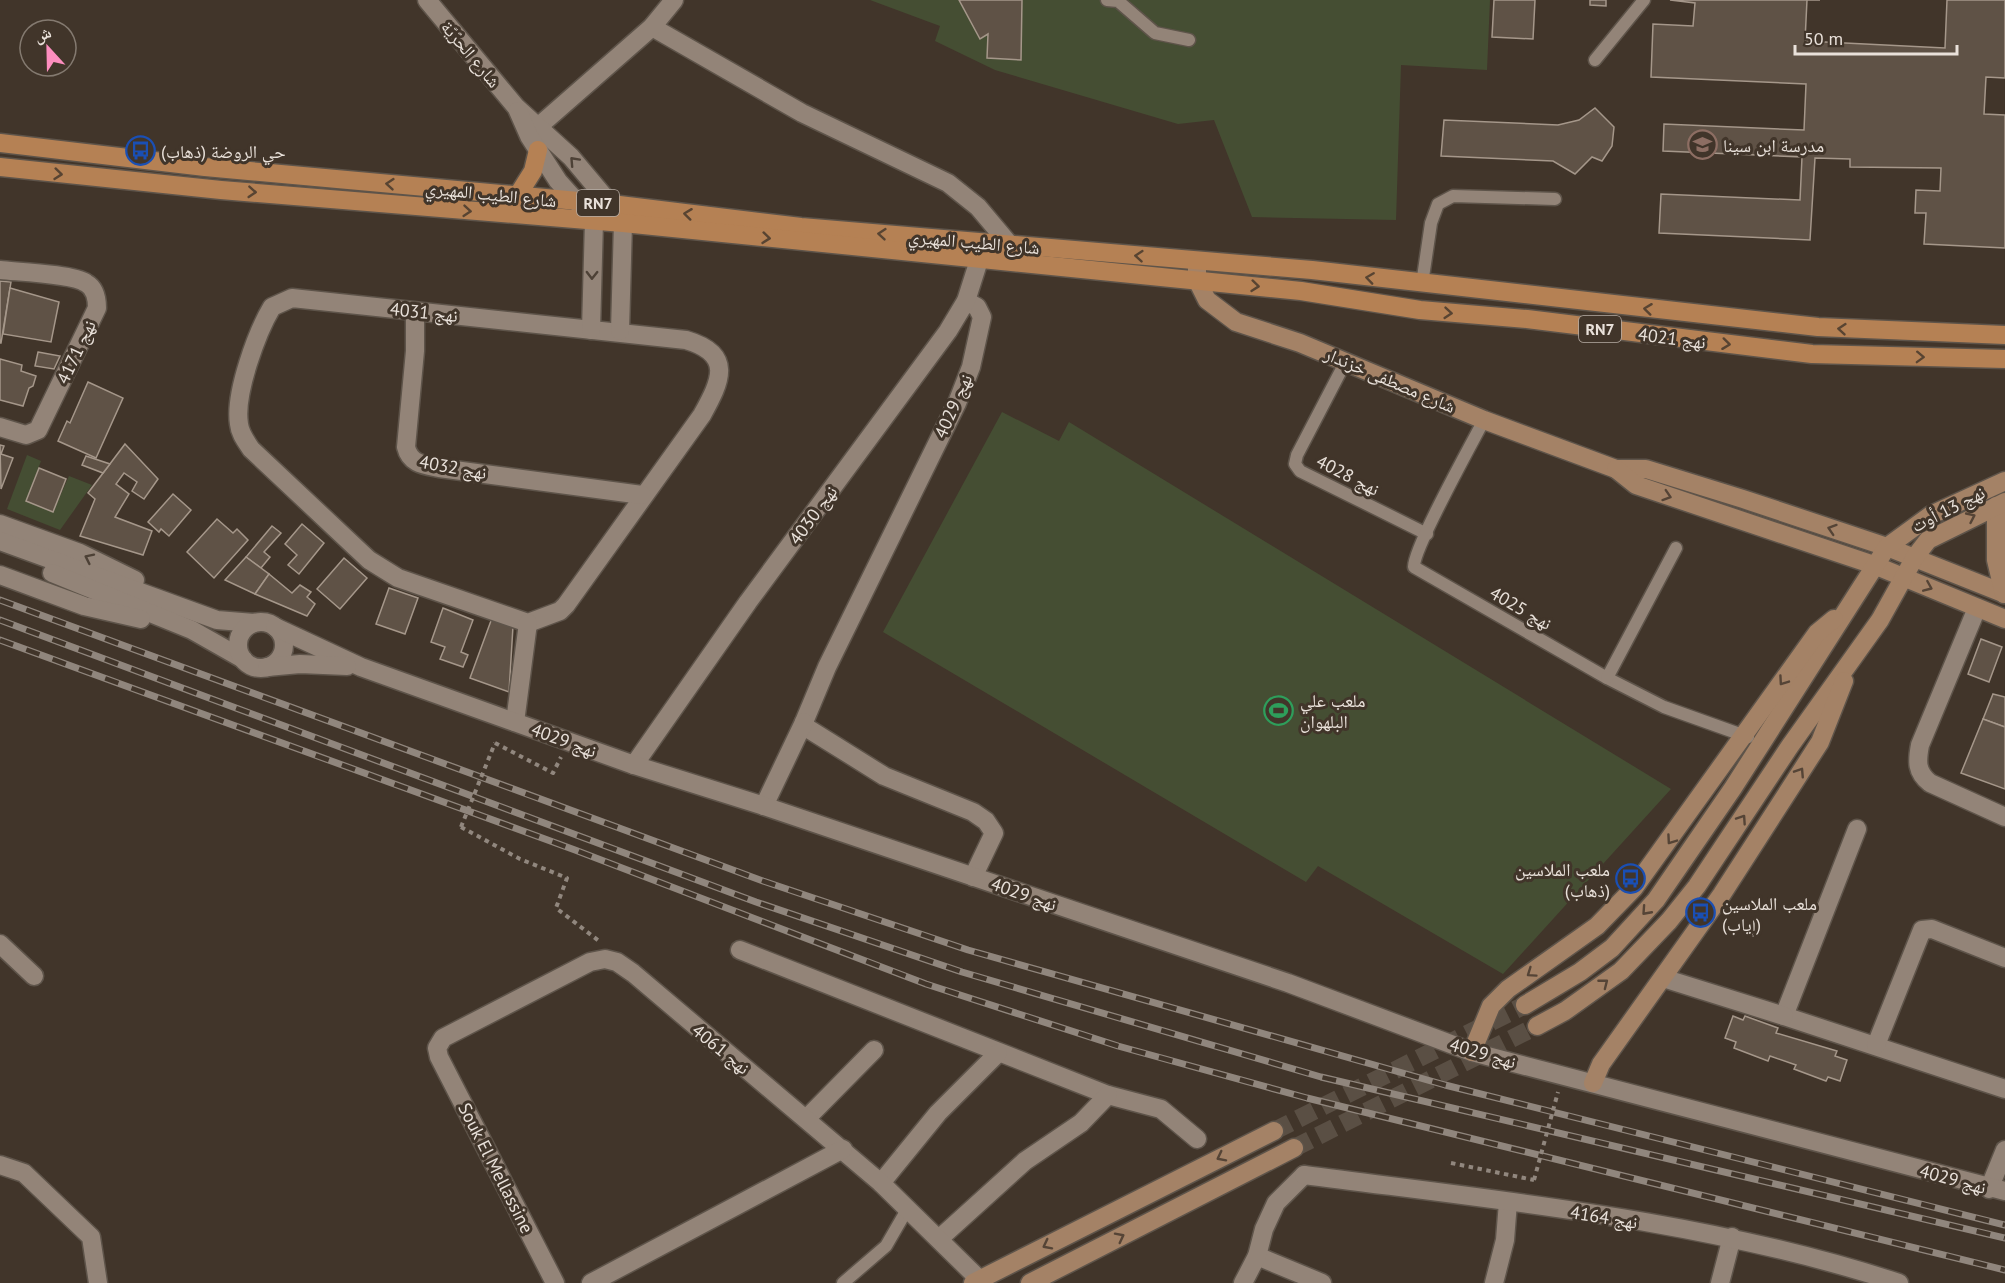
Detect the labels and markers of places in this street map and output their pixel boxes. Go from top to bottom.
school or university icon: مدرسة ابن سينا [1686,129,1718,161]
place label: مدرسة ابن سينا [1723,134,1824,157]
bus stop icon: حي الروضة (ذهاب) [124,135,156,167]
place label: حي الروضة (ذهاب) [161,140,286,166]
place label: ملعب علي البلهوان [1300,689,1365,733]
sports icon: ملعب علي البلهوان [1263,694,1295,726]
place label: ملعب الملاسين (ذهاب) [1515,858,1610,902]
bus stop icon: ملعب الملاسين (ذهاب) [1615,863,1647,895]
place label: ملعب الملاسين (إياب) [1722,892,1817,936]
bus stop icon: ملعب الملاسين (إياب) [1685,897,1717,929]

